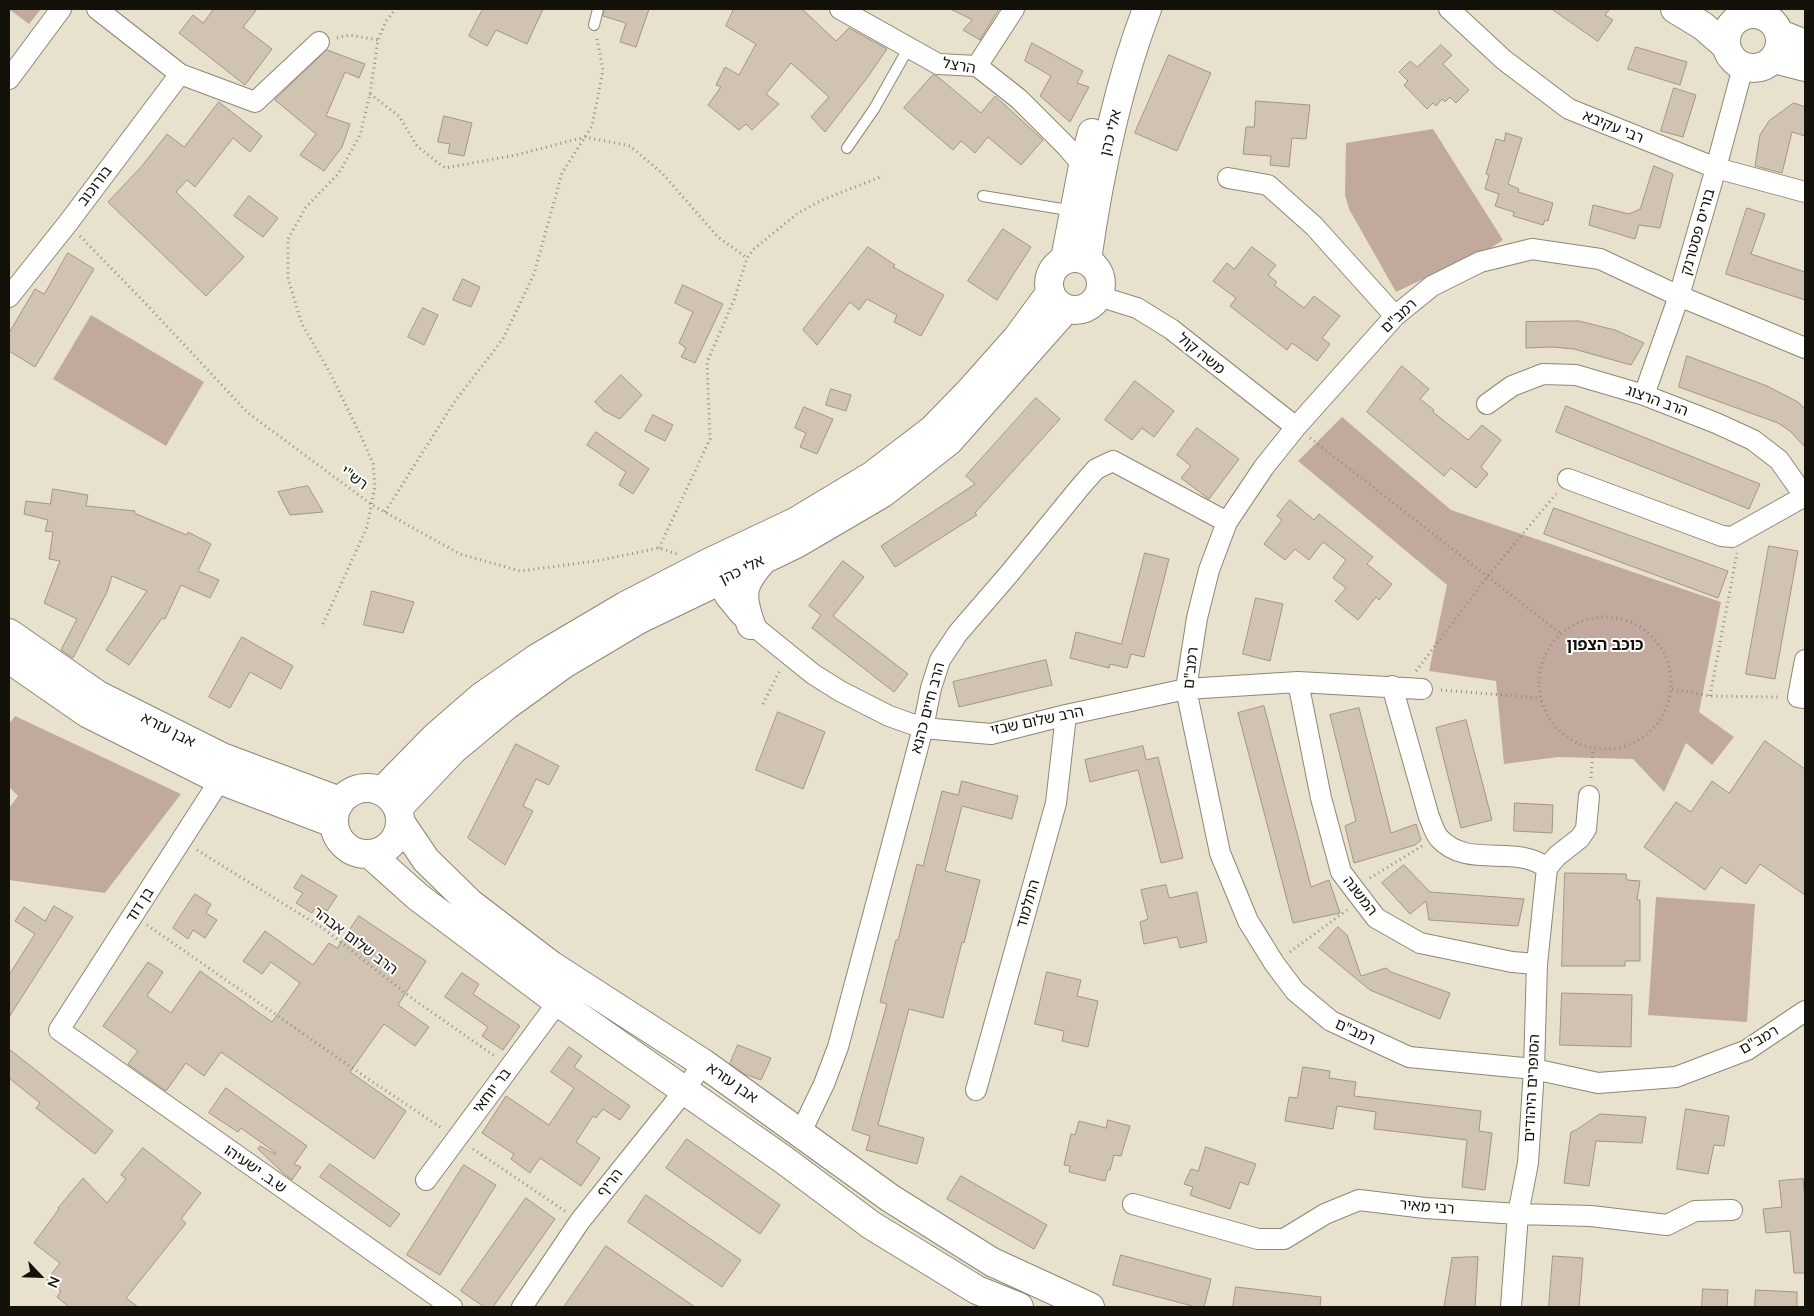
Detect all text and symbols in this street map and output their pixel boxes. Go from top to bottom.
street label: הרצל [941,54,977,78]
street label: רבי עקיבא [1580,107,1646,147]
street label: אלי כהן [1097,108,1125,158]
street label: בורוכוב [74,162,116,210]
street label: בוריס פסטרנק [1677,187,1719,277]
street label: רמב"ם [1377,295,1421,337]
street label: משה קול [1174,329,1228,379]
street label: הרב הרצוג [1623,381,1691,421]
street label: רש"י [337,462,371,494]
street label: אלי כהן [717,551,767,589]
district label: כוכב הצפון [1567,635,1643,655]
street label: רמב"ם [1180,646,1202,690]
street label: הרב חיים כהנא [907,660,949,756]
street label: הרב שלום שבזי [989,702,1085,740]
street label: אבן עזרא [138,709,198,751]
street label: המשנה [1339,873,1381,919]
street label: התלמוד [1012,877,1044,931]
street label: בן דוד [122,884,158,926]
street label: הרב שלום אבהר [309,903,401,979]
street label: רמב"ם [1332,1015,1378,1049]
street label: רמב"ם [1736,1022,1782,1058]
street label: הסופרים היהודים [1520,1034,1544,1142]
street label: אבן עזרא [703,1059,761,1107]
street label: בר יוחאי [469,1065,515,1117]
street label: ש.ב. ישעיהו [220,1141,290,1197]
street label: הריף [593,1165,627,1201]
street label: רבי מאיר [1399,1196,1455,1218]
north arrow [15,1251,65,1301]
text: N [43,1274,64,1291]

